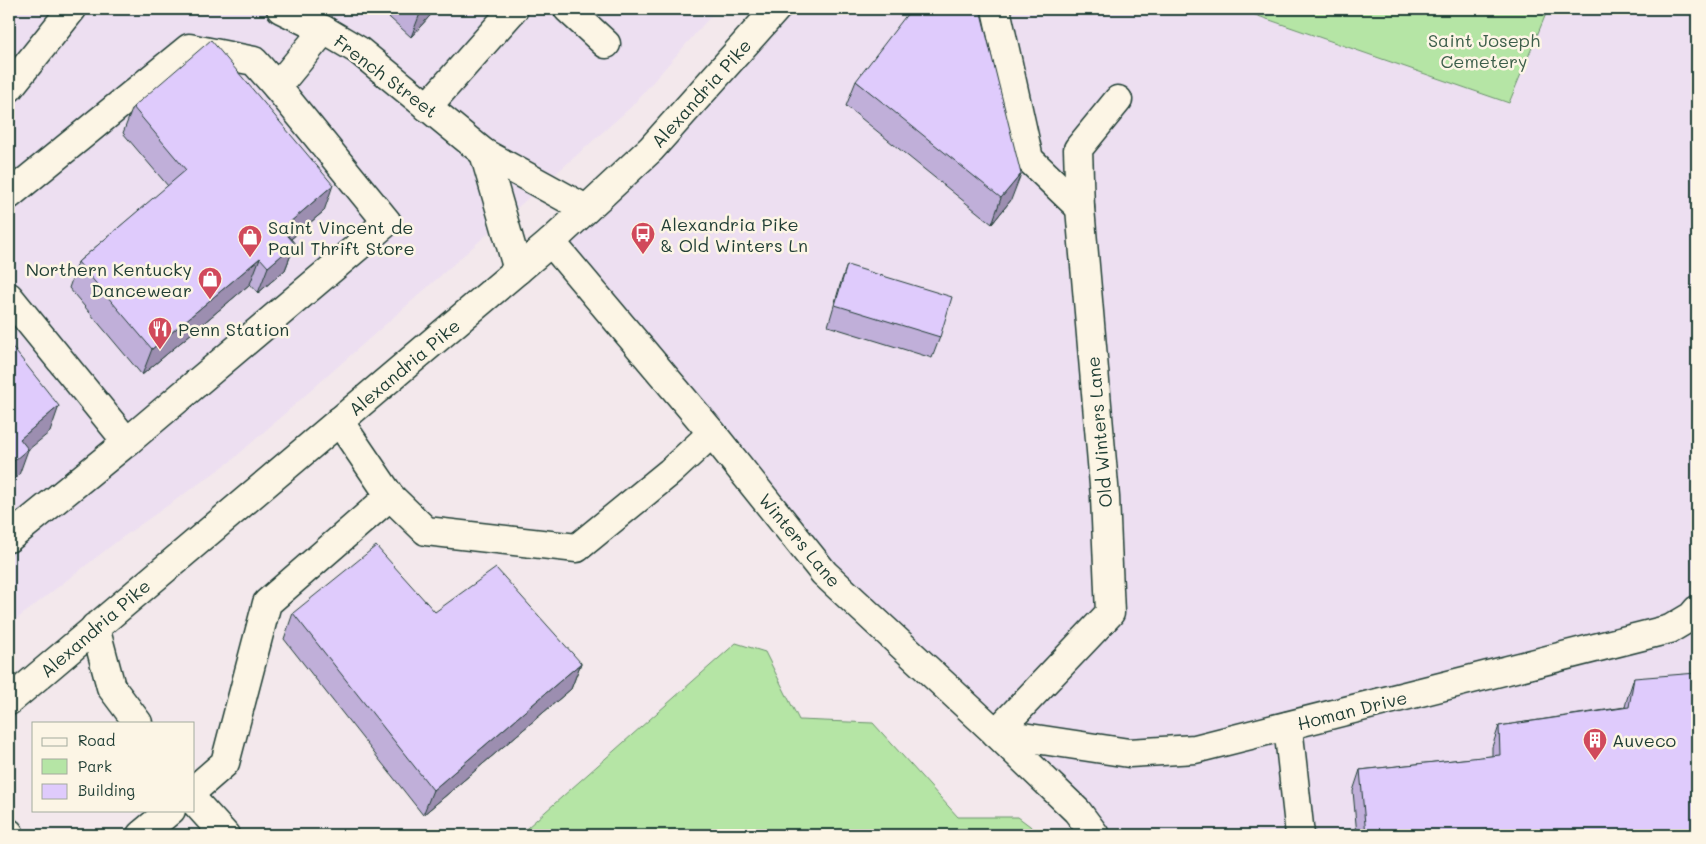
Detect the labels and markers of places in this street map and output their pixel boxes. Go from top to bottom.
place label: Alexandria Pike & Old Winters Ln [660,212,808,257]
place label: Saint Vincent de Paul Thrift Store [268,215,415,260]
bus stop icon: Alexandria Pike & Old Winters Ln [630,221,656,255]
shop icon: Saint Vincent de Paul Thrift Store [237,224,263,258]
place label: Northern Kentucky Dancewear [26,257,192,302]
shop icon: Northern Kentucky Dancewear [197,266,223,300]
restaurant icon: Penn Station [147,316,173,350]
place label: Penn Station [178,317,289,341]
building icon: Auveco [1582,727,1608,761]
place label: Auveco [1612,728,1677,752]

